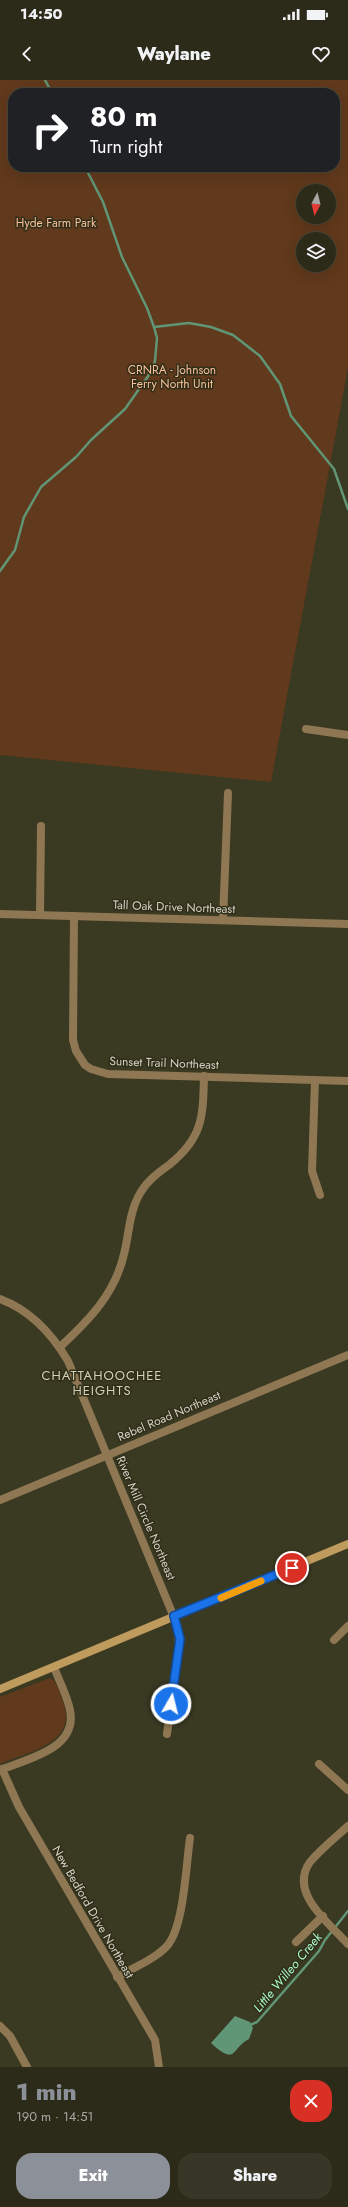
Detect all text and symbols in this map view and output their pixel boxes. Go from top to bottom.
text: 14:50 [20,3,63,25]
text: Waylane [137,41,211,67]
icon: back [16,43,38,65]
icon: heart [310,43,332,65]
text: 80 m [90,96,157,137]
icon: right [24,104,76,156]
text: Turn right [90,134,162,160]
north arrow [296,184,336,224]
map controls [296,184,336,272]
park label: Hyde Farm Park [16,214,97,232]
button: layers [296,232,336,272]
park label: CRNRA - Johnson Ferry North Unit [128,361,216,393]
street label: Tall Oak Drive Northeast [112,896,236,918]
street label: Sunset Trail Northeast [109,1052,219,1074]
district label: CHATTAHOOCHEE HEIGHTS [42,1366,162,1400]
street label: Rebel Road Northeast [115,1386,224,1446]
street label: River Mill Circle Northeast [112,1453,180,1583]
pin [275,1551,309,1585]
icon: arrive [281,1557,303,1579]
position arrow [150,1683,192,1725]
street label: New Bedford Drive Northeast [48,1842,138,1982]
water label: Little Willeo Creek [248,1928,327,2016]
text: 1 min [16,2074,77,2109]
button: close [290,2080,332,2122]
text: 190 m · 14:51 [16,2107,93,2126]
button: Exit [16,2153,170,2199]
button: Share [178,2153,332,2199]

